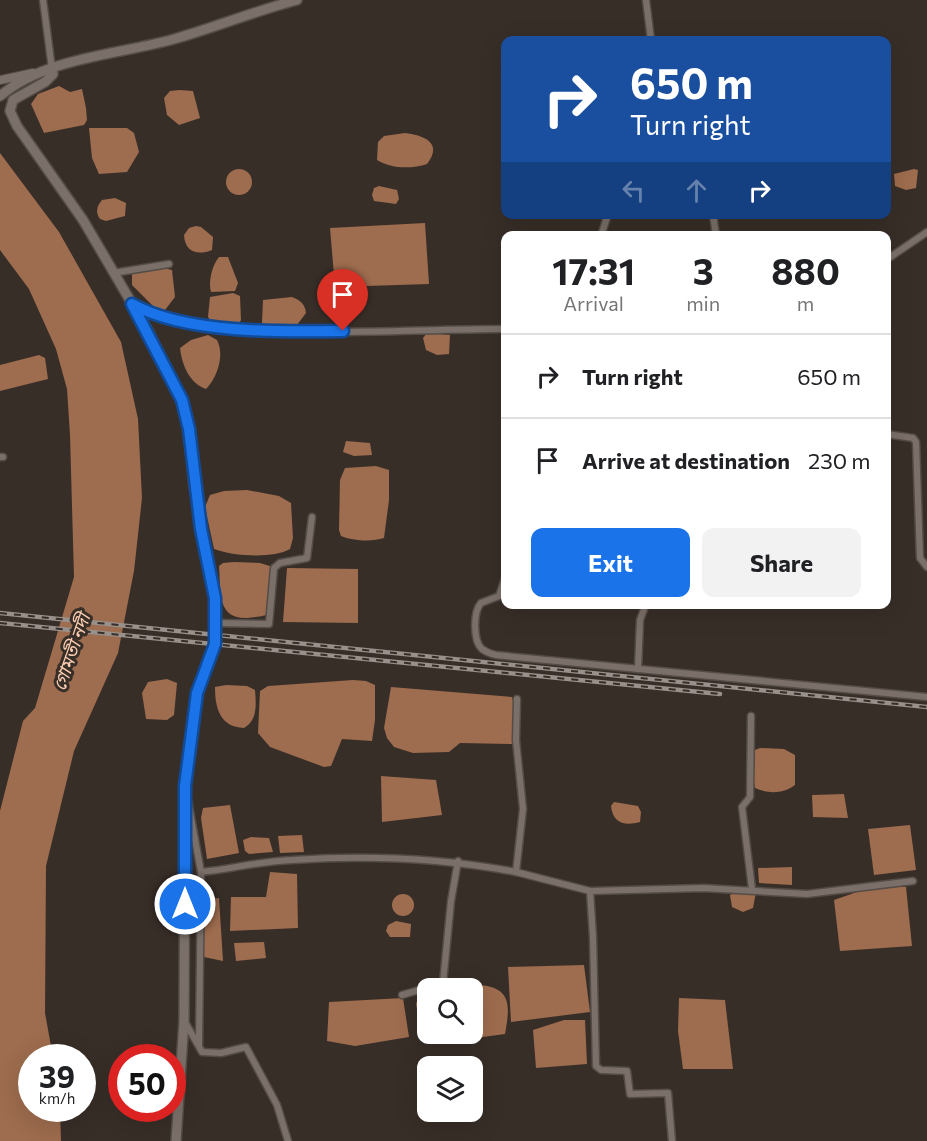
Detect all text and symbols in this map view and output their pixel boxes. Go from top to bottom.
text: 650 m [630,56,753,108]
icon: right [531,60,609,138]
text: Turn right [630,108,750,141]
icon: left [617,174,650,207]
icon: ahead [680,174,713,207]
icon: right [743,174,776,207]
text: 17:31 [552,248,635,292]
text: 3 [693,248,714,292]
text: 880 [771,248,840,292]
pin [317,269,368,331]
icon: arrive [326,278,359,311]
text: Arrival [563,291,624,315]
text: min [686,291,720,315]
text: m [797,291,814,315]
icon: right [531,360,564,393]
text: Turn right [582,363,683,390]
text: 650 m [797,363,861,390]
icon: arrive [531,444,564,477]
text: Arrive at destination [582,447,790,474]
text: 230 m [808,447,871,474]
button: Exit [531,528,690,597]
button: Share [702,528,861,597]
water label: গোমতী নদী [48,608,95,693]
position arrow [153,872,217,936]
map controls [417,978,483,1122]
button: search [417,978,483,1044]
speed limit sign: 50 [108,1044,186,1122]
button: layers [417,1056,483,1122]
text: 39 [39,1057,75,1094]
text: km/h [39,1089,75,1107]

